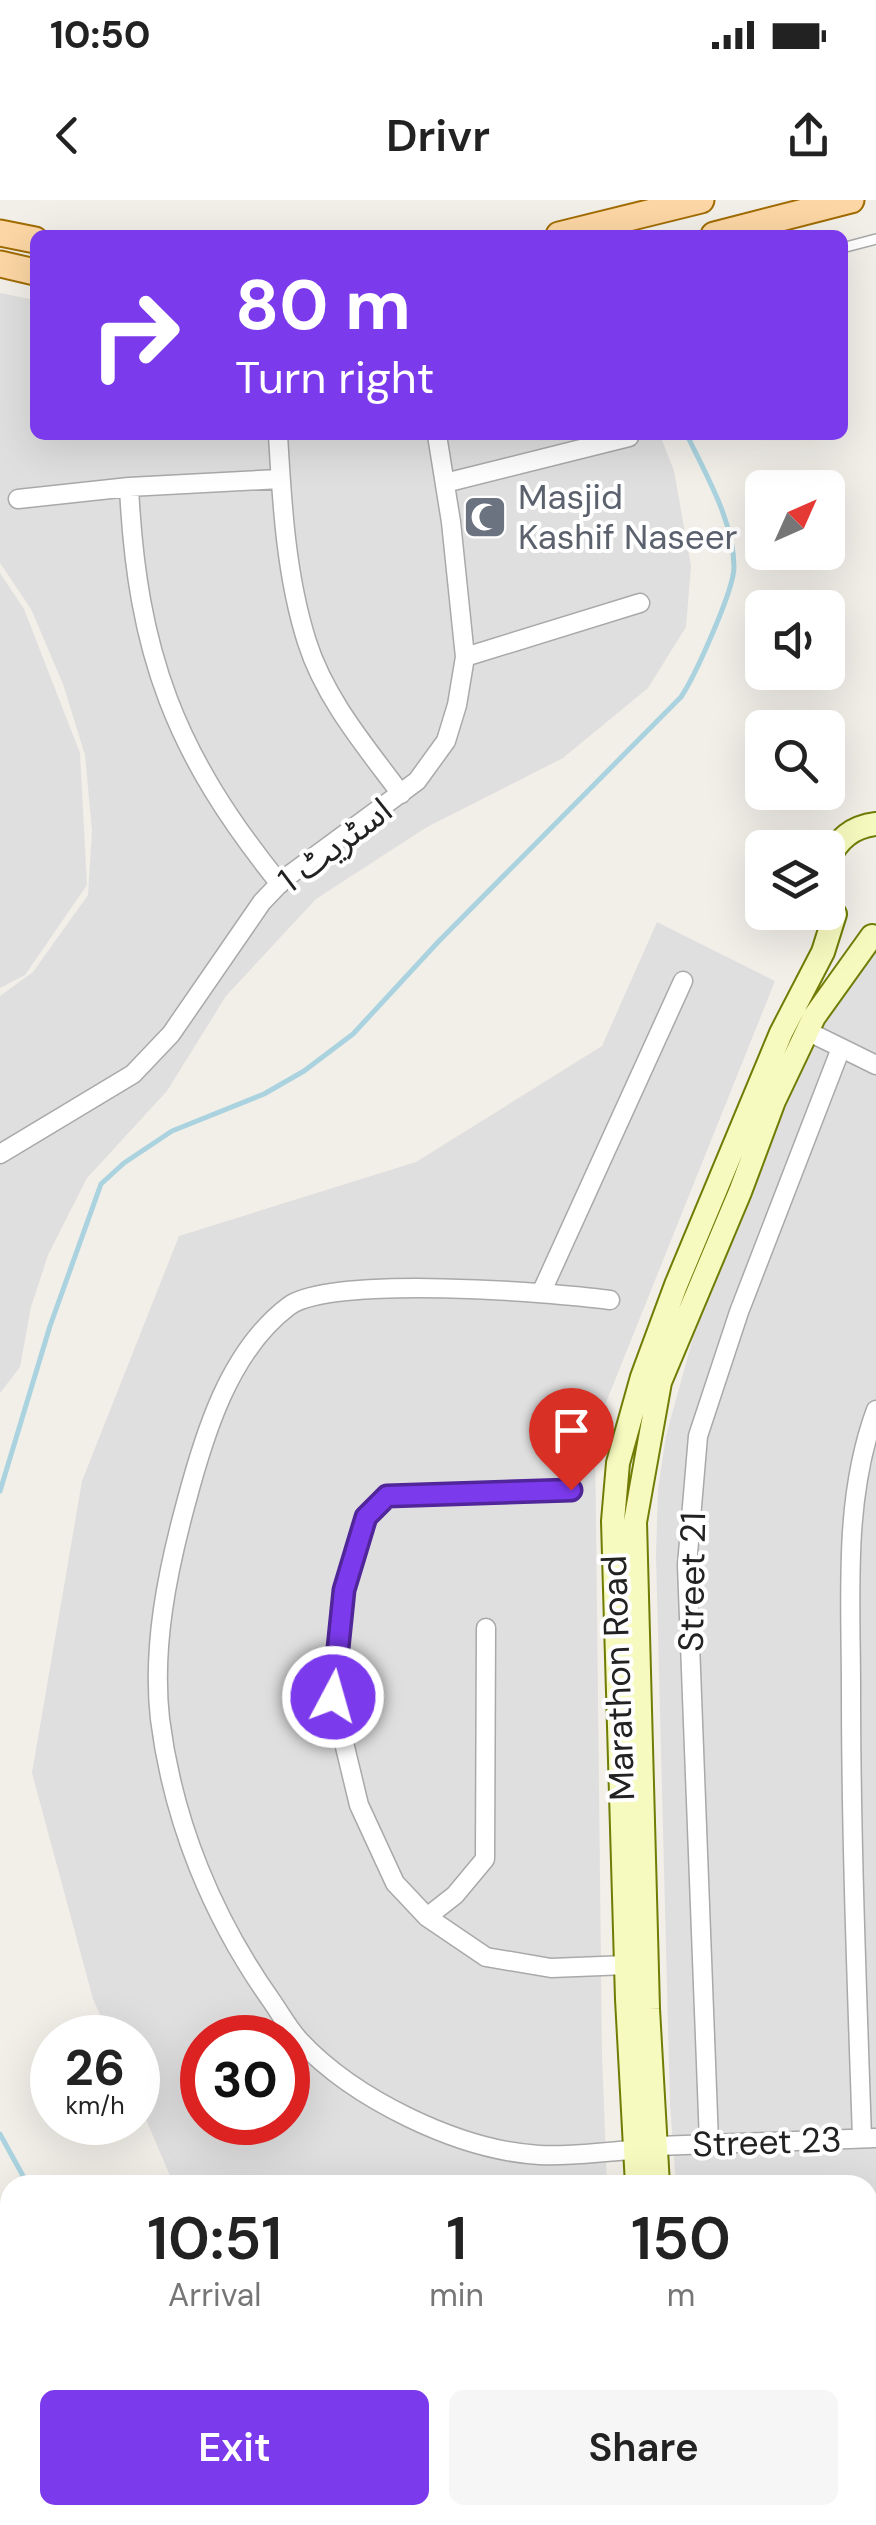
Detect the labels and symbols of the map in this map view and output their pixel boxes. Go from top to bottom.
north arrow [745,470,845,570]
place label: Masjid Kashif Naseer [518,474,738,560]
mosque icon: Masjid Kashif Naseer [462,494,508,540]
street label: اسٹریٹ 1 [269,787,401,903]
pin [529,1388,614,1491]
street label: Street 21 [668,1512,716,1652]
street label: Marathon Road [591,1555,645,1801]
position arrow [281,1645,385,1749]
speed limit sign: 30 [180,2015,310,2145]
street label: Street 23 [692,2116,842,2168]

